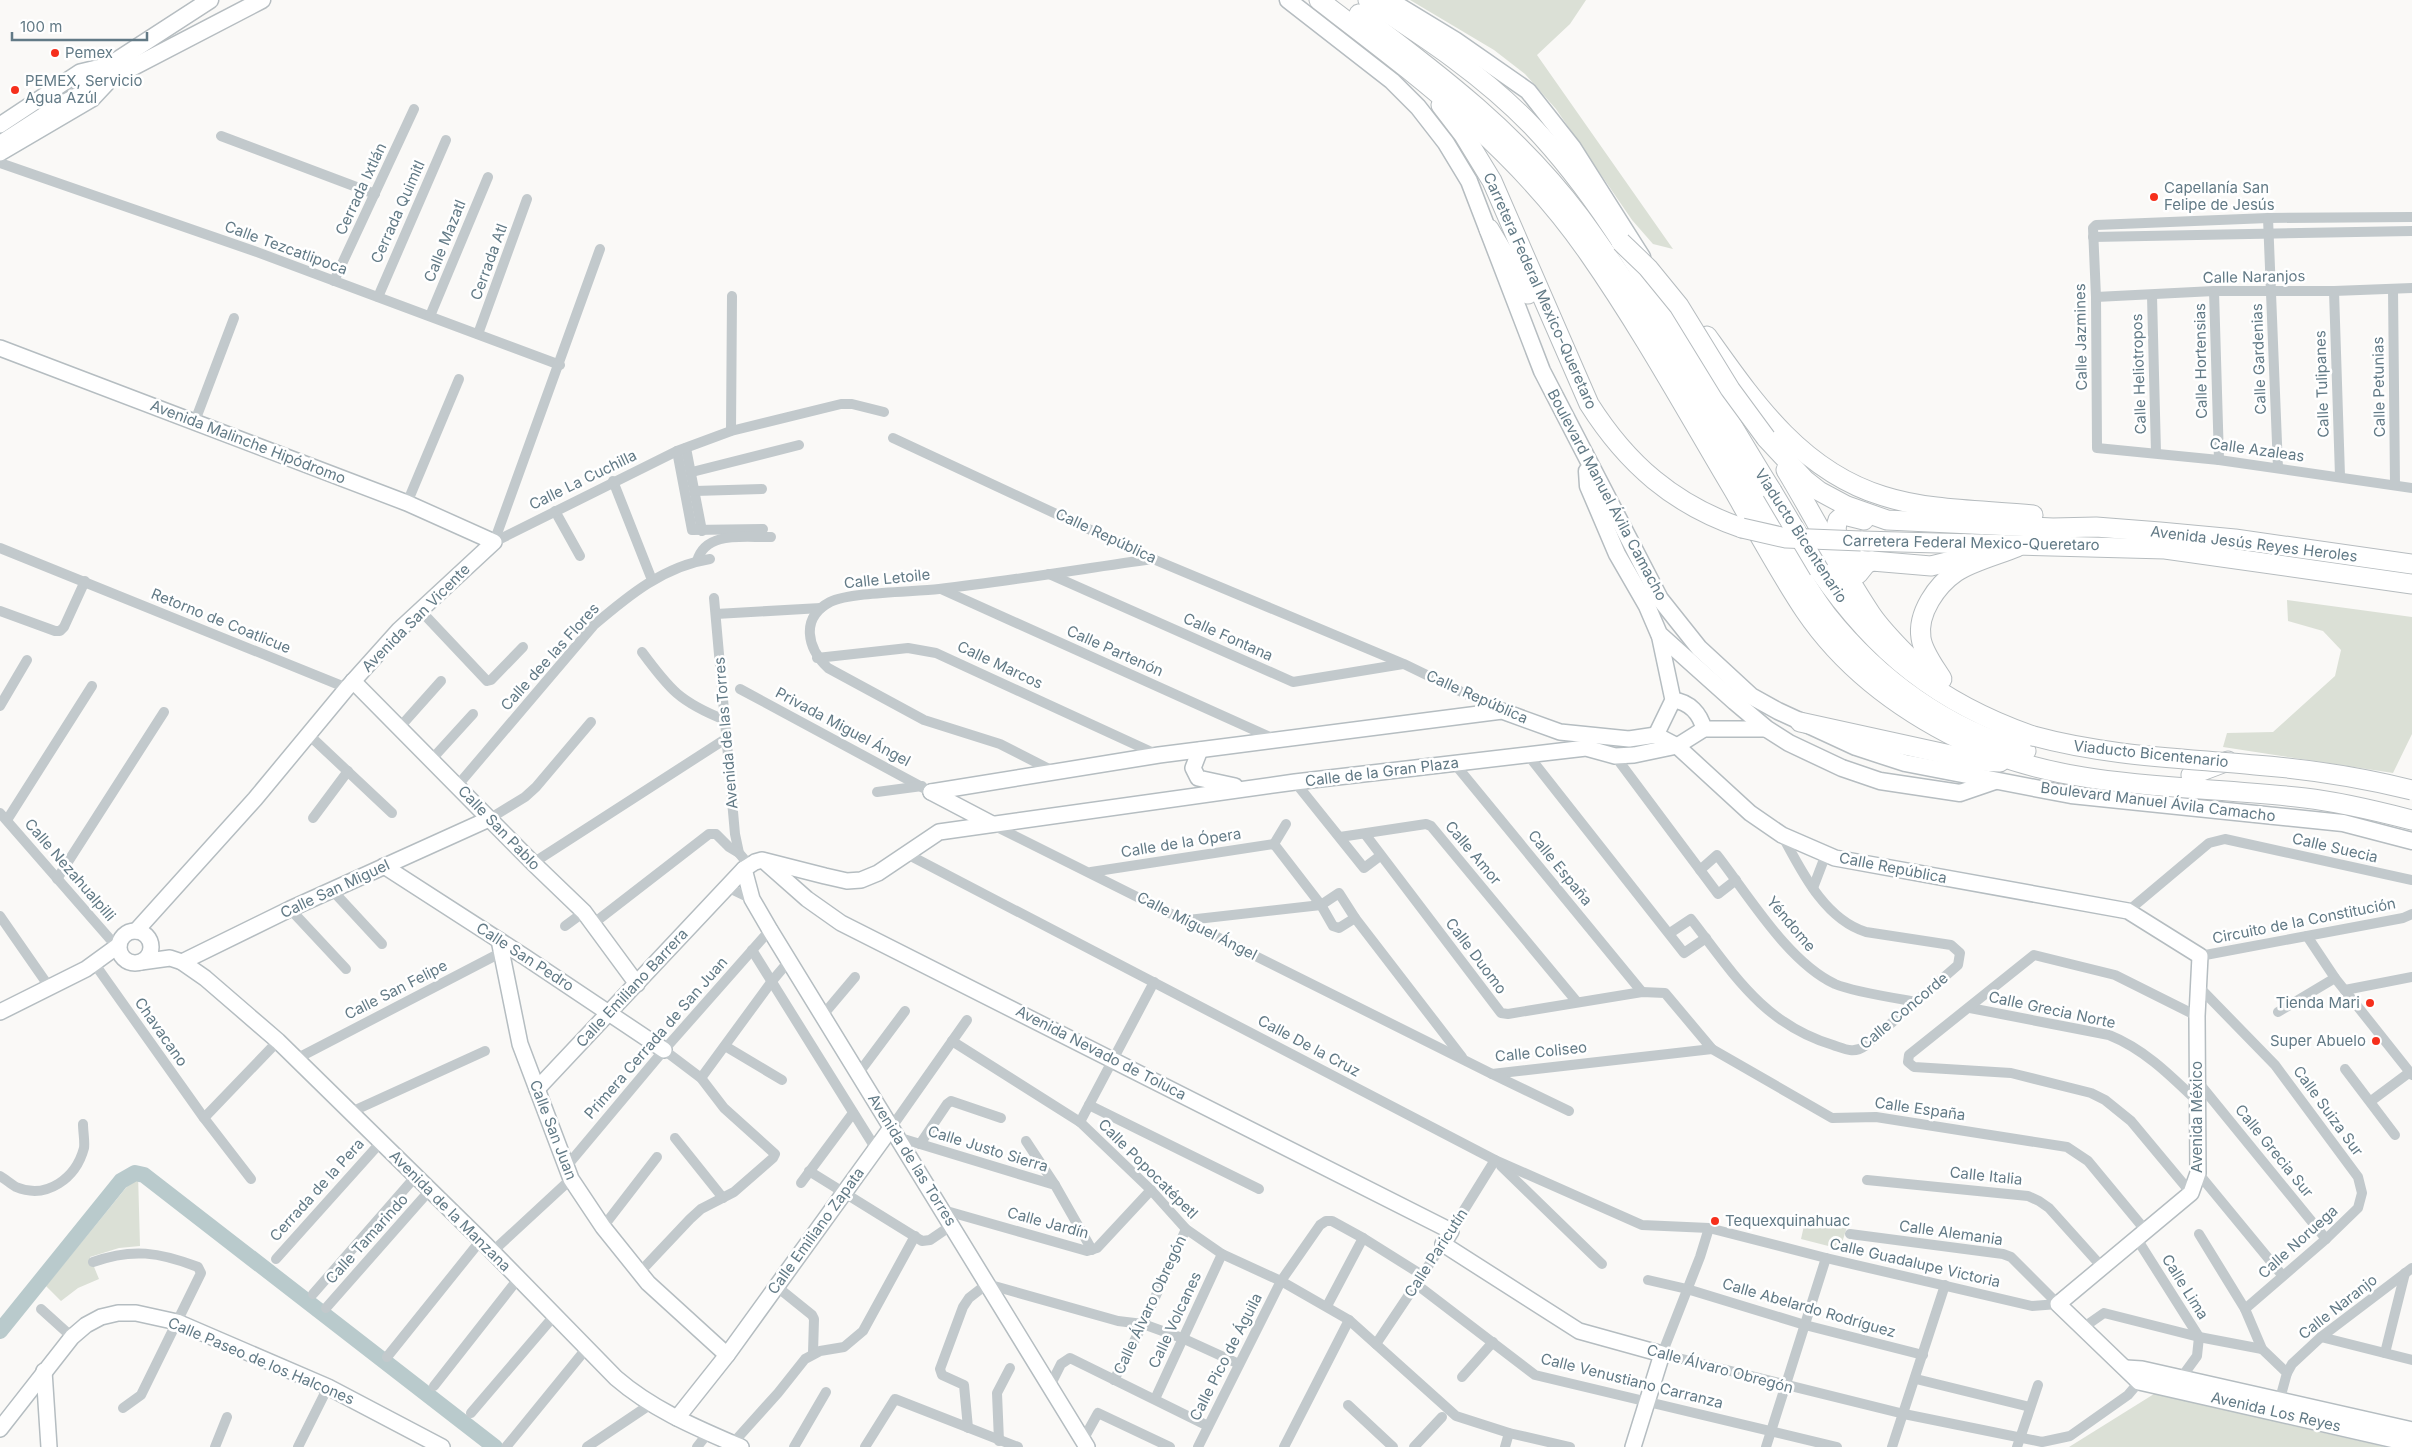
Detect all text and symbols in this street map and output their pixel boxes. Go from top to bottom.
scale bar [12,10,148,42]
text: 100 m [20,17,62,36]
place label: Pemex [65,43,113,62]
marker: Pemex [49,47,61,59]
place label: PEMEX, Servicio Agua Azúl [25,71,142,107]
marker: PEMEX, Servicio Agua Azúl [9,84,21,96]
street label: Cerrada Ixtlán [331,140,390,238]
street label: Cerrada Quimitl [366,157,429,266]
street label: Carretera Federal Mexico-Queretaro [1479,169,1601,412]
place label: Capellanía San Felipe de Jesús [2164,178,2275,214]
marker: Capellanía San Felipe de Jesús [2148,191,2160,203]
street label: Calle Mazatl [419,197,470,285]
street label: Calle Tezcatlipoca [222,216,350,279]
street label: Cerrada Atl [466,221,511,303]
street label: Calle Naranjos [2202,266,2306,287]
street label: Calle Jazmines [2070,283,2091,391]
street label: Calle Hortensias [2190,303,2211,419]
street label: Calle Gardenias [2247,303,2270,415]
street label: Calle Heliotropos [2127,313,2150,435]
street label: Calle Tulipanes [2310,330,2333,438]
street label: Calle Petunias [2368,337,2389,437]
street label: Boulevard Manuel Ávila Camacho [1543,386,1671,604]
street label: Avenida Malinche Hipódromo [148,395,349,488]
street label: Calle Azaleas [2208,433,2306,466]
street label: Calle La Cuchilla [526,445,640,514]
street label: Viaducto Bicentenario [1751,465,1852,606]
street label: Calle República [1053,504,1160,567]
street label: Avenida Jesús Reyes Heroles [2150,521,2359,566]
street label: Carretera Federal Mexico-Queretaro [1842,531,2100,554]
street label: Avenida San Vicente [358,560,474,676]
street label: Calle Letoile [843,565,931,592]
street label: Retorno de Coatlicue [149,584,294,657]
street label: Calle dee las Flores [496,599,603,714]
street label: Calle Fontana [1180,608,1276,665]
street label: Calle Partenón [1064,621,1166,680]
street label: Calle Marcos [954,636,1046,693]
street label: Avenida de las Torres [709,656,742,810]
street label: Calle República [1423,666,1531,727]
street label: Privada Miguel Ángel [772,683,914,770]
street label: Viaducto Bicentenario [2073,736,2230,771]
street label: Calle de la Gran Plaza [1304,753,1460,790]
street label: Boulevard Manuel Ávila Camacho [2039,778,2277,825]
street label: Calle San Pablo [454,781,545,874]
street label: Calle Nezahualpilli [21,815,120,925]
street label: Calle Amor [1441,817,1506,889]
street label: Calle de la Ópera [1119,824,1242,861]
street label: Calle España [1524,826,1597,909]
street label: Calle Suecia [2290,828,2380,867]
street label: Calle República [1838,848,1949,887]
street label: Calle San Miguel [277,855,392,922]
street label: Calle Miguel Ángel [1134,887,1260,964]
street label: Yéndome [1763,892,1820,955]
street label: Circuito de la Constitución [2211,893,2397,948]
street label: Calle Duomo [1442,914,1511,998]
street label: Calle San Pedro [473,918,578,995]
street label: Calle Emiliano Barrera [572,924,692,1051]
street label: Primera Cerrada de San Juan [580,953,731,1123]
street label: Calle San Felipe [341,955,450,1024]
street label: Calle Concorde [1856,968,1952,1053]
street label: Calle Grecia Norte [1987,987,2117,1032]
place label: Tienda Mari [2276,993,2360,1012]
street label: Chavacano [131,994,192,1070]
marker: Tienda Mari [2364,997,2376,1009]
street label: Avenida Nevado de Toluca [1013,1001,1190,1104]
street label: Calle De la Cruz [1255,1011,1364,1081]
place label: Super Abuelo [2270,1031,2366,1050]
marker: Super Abuelo [2370,1035,2382,1047]
street label: Calle Coliseo [1494,1037,1588,1066]
street label: Avenida México [2187,1061,2206,1173]
street label: Calle Suiza Sur [2289,1062,2368,1160]
street label: Calle San Juan [526,1077,581,1182]
street label: Avenida de las Torres [864,1090,961,1229]
street label: Calle España [1873,1093,1967,1124]
street label: Calle Grecia Sur [2231,1100,2318,1201]
street label: Calle Popocatépetl [1094,1115,1202,1223]
street label: Calle Justo Sierra [926,1121,1051,1176]
street label: Cerrada de la Pera [265,1134,368,1245]
street label: Avenida de la Manzana [386,1146,515,1275]
street label: Calle Italia [1949,1162,2023,1189]
street label: Calle Emiliano Zapata [763,1164,868,1298]
street label: Calle Tamarindo [321,1190,412,1288]
street label: Calle Noruega [2254,1201,2341,1282]
street label: Calle Jardín [1005,1203,1091,1243]
street label: Calle Paricutín [1400,1205,1471,1301]
place label: Tequexquinahuac [1725,1211,1850,1230]
marker: Tequexquinahuac [1709,1215,1721,1227]
street label: Calle Alemania [1898,1216,2004,1249]
street label: Calle Álvaro Obregón [1109,1232,1190,1377]
street label: Calle Guadalupe Victoria [1828,1234,2002,1291]
street label: Calle Lima [2158,1251,2213,1323]
street label: Calle Volcanes [1144,1268,1205,1371]
street label: Calle Naranjo [2294,1270,2381,1343]
street label: Calle Abelardo Rodríguez [1720,1274,1898,1341]
street label: Calle Pico de Águila [1185,1290,1266,1424]
street label: Calle Paseo de los Halcones [165,1313,357,1409]
street label: Calle Álvaro Obregón [1645,1340,1795,1397]
street label: Calle Venustiano Carranza [1539,1349,1725,1412]
street label: Avenida Los Reyes [2209,1387,2343,1436]

